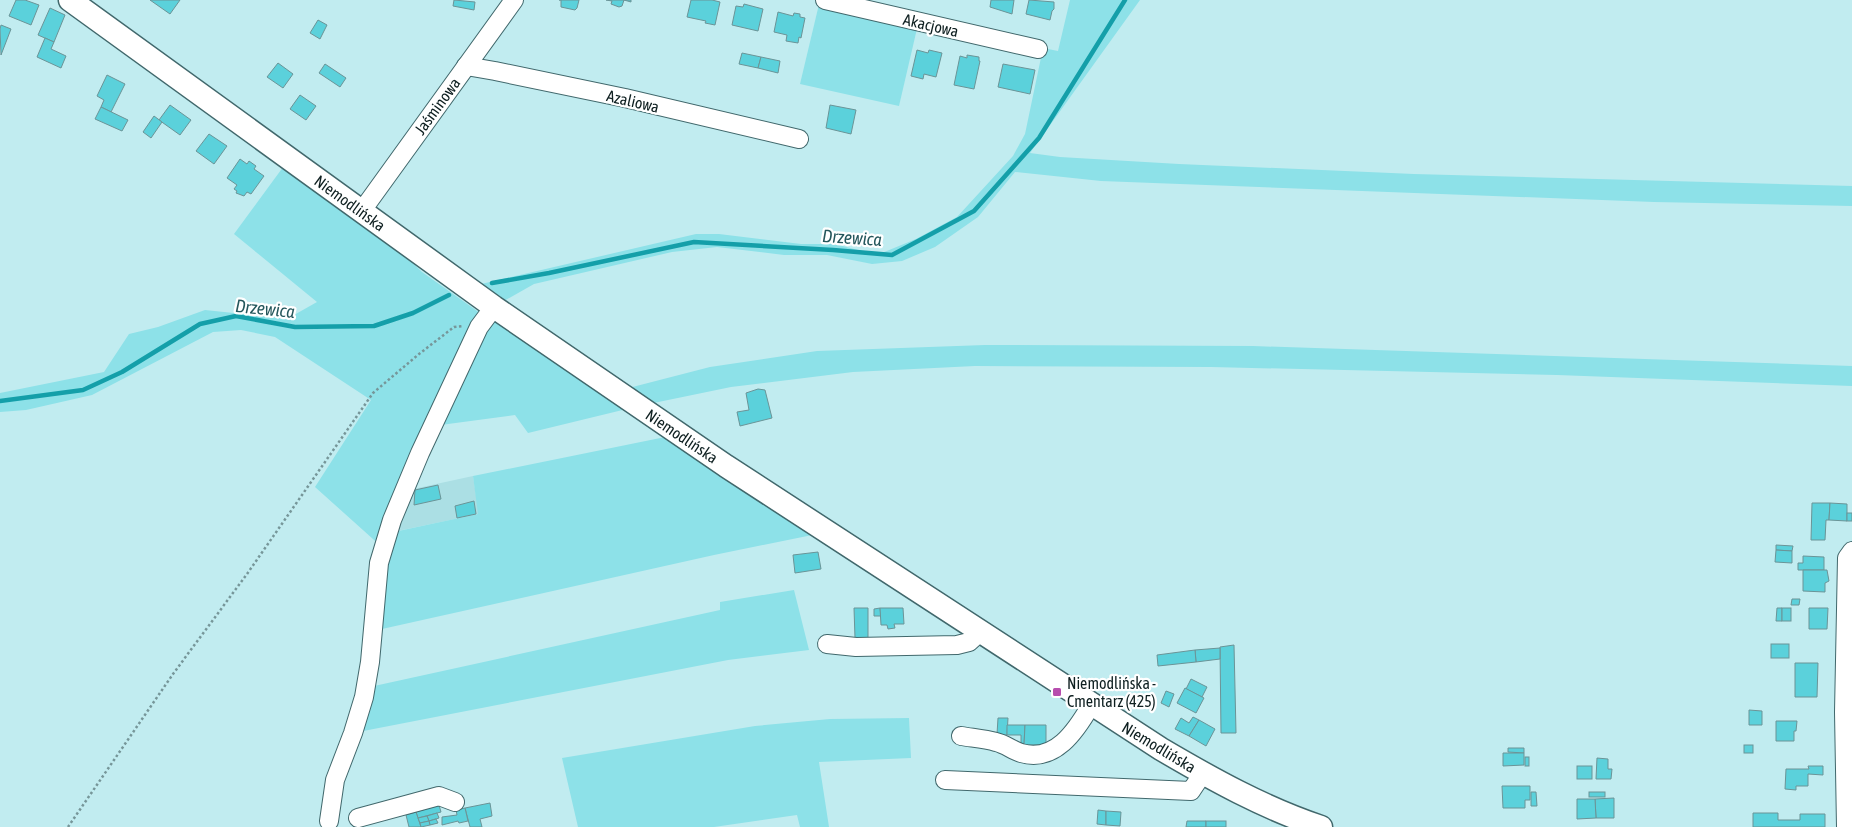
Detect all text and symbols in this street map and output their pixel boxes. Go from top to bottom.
street label: Akacjowa [901,10,960,41]
street label: Jaśminowa [411,74,463,138]
street label: Azaliowa [605,86,661,116]
street label: Niemodlińska [311,171,389,235]
water label: Drzewica [822,225,883,250]
water label: Drzewica [234,295,296,322]
street label: Niemodlińska [643,405,721,467]
place label: Niemodlińska - Cmentarz (425) [1067,674,1156,711]
marker: Niemodlińska - Cmentarz (425) [1051,686,1063,698]
street label: Niemodlińska [1119,718,1199,776]

